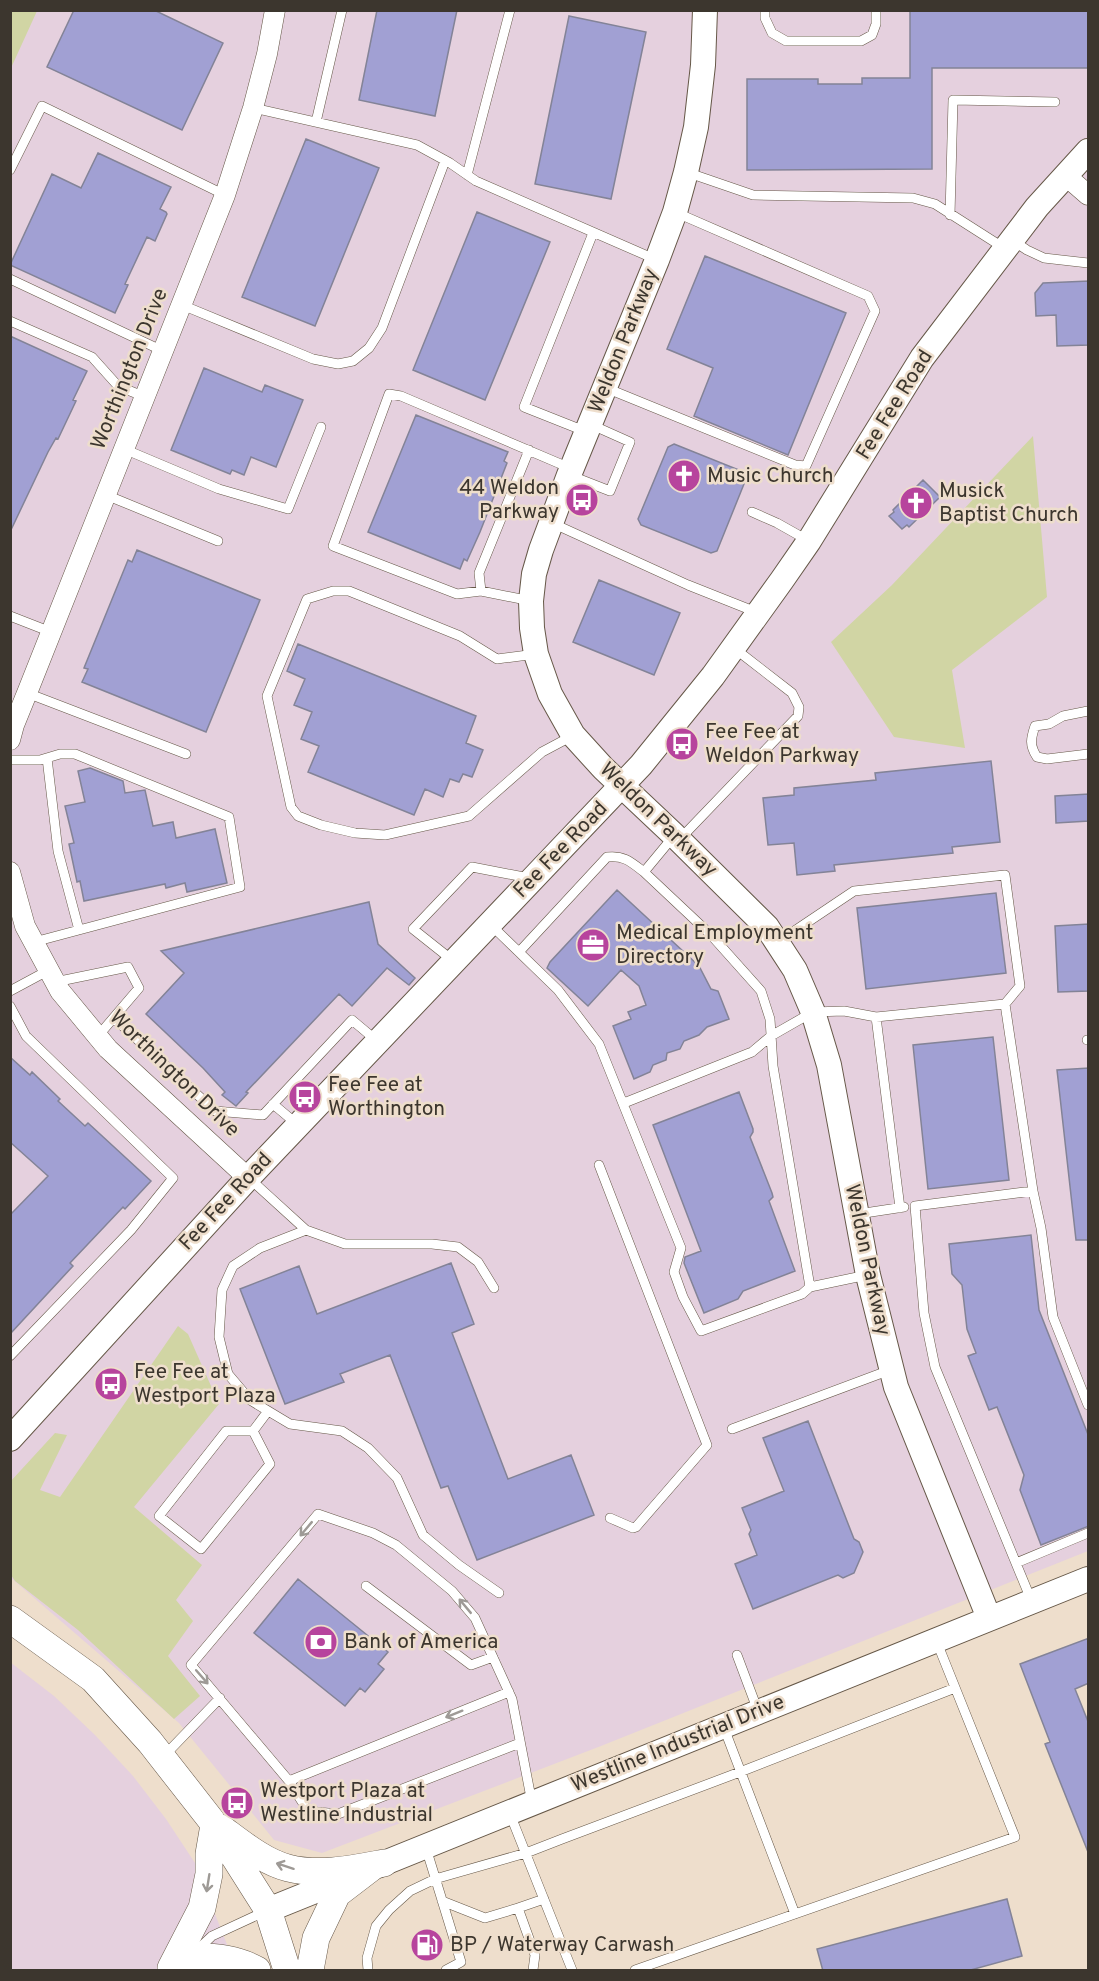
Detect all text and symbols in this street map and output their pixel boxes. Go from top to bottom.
street label: Weldon Parkway [583,264,665,418]
street label: Worthington Drive [85,284,175,454]
street label: Fee Fee Road [851,345,939,465]
church icon: Music Church [666,458,702,494]
place label: Music Church [707,463,834,490]
place label: 44 Weldon Parkway [459,475,559,526]
place label: Musick Baptist Church [939,478,1079,529]
bus stop icon: 44 Weldon Parkway [564,482,600,518]
church icon: Musick Baptist Church [898,485,934,521]
place label: Fee Fee at Weldon Parkway [705,719,859,770]
bus stop icon: Fee Fee at Weldon Parkway [664,726,700,762]
street label: Weldon Parkway [593,757,723,883]
street label: Fee Fee Road [508,796,614,904]
place label: Medical Employment Directory [616,920,813,971]
office icon: Medical Employment Directory [575,927,611,963]
street label: Worthington Drive [103,1005,245,1143]
place label: Fee Fee at Worthington [328,1072,445,1123]
bus stop icon: Fee Fee at Worthington [287,1079,323,1115]
street label: Fee Fee Road [174,1147,278,1257]
street label: Weldon Parkway [838,1182,896,1338]
place label: Fee Fee at Westport Plaza [134,1359,276,1410]
bus stop icon: Fee Fee at Westport Plaza [93,1366,129,1402]
one-way arrow [299,1521,313,1536]
one-way arrow [458,1599,472,1614]
bank icon: Bank of America [303,1624,339,1660]
place label: Bank of America [344,1629,498,1656]
one-way arrow [195,1669,208,1685]
street label: Westline Industrial Drive [567,1689,789,1799]
one-way arrow [446,1709,464,1720]
place label: Westport Plaza at Westline Industrial [260,1778,433,1829]
bus stop icon: Westport Plaza at Westline Industrial [219,1785,255,1821]
one-way arrow [277,1859,295,1870]
one-way arrow [202,1872,213,1892]
fuel station icon: BP / Waterway Carwash [409,1927,445,1963]
place label: BP / Waterway Carwash [450,1932,674,1959]

